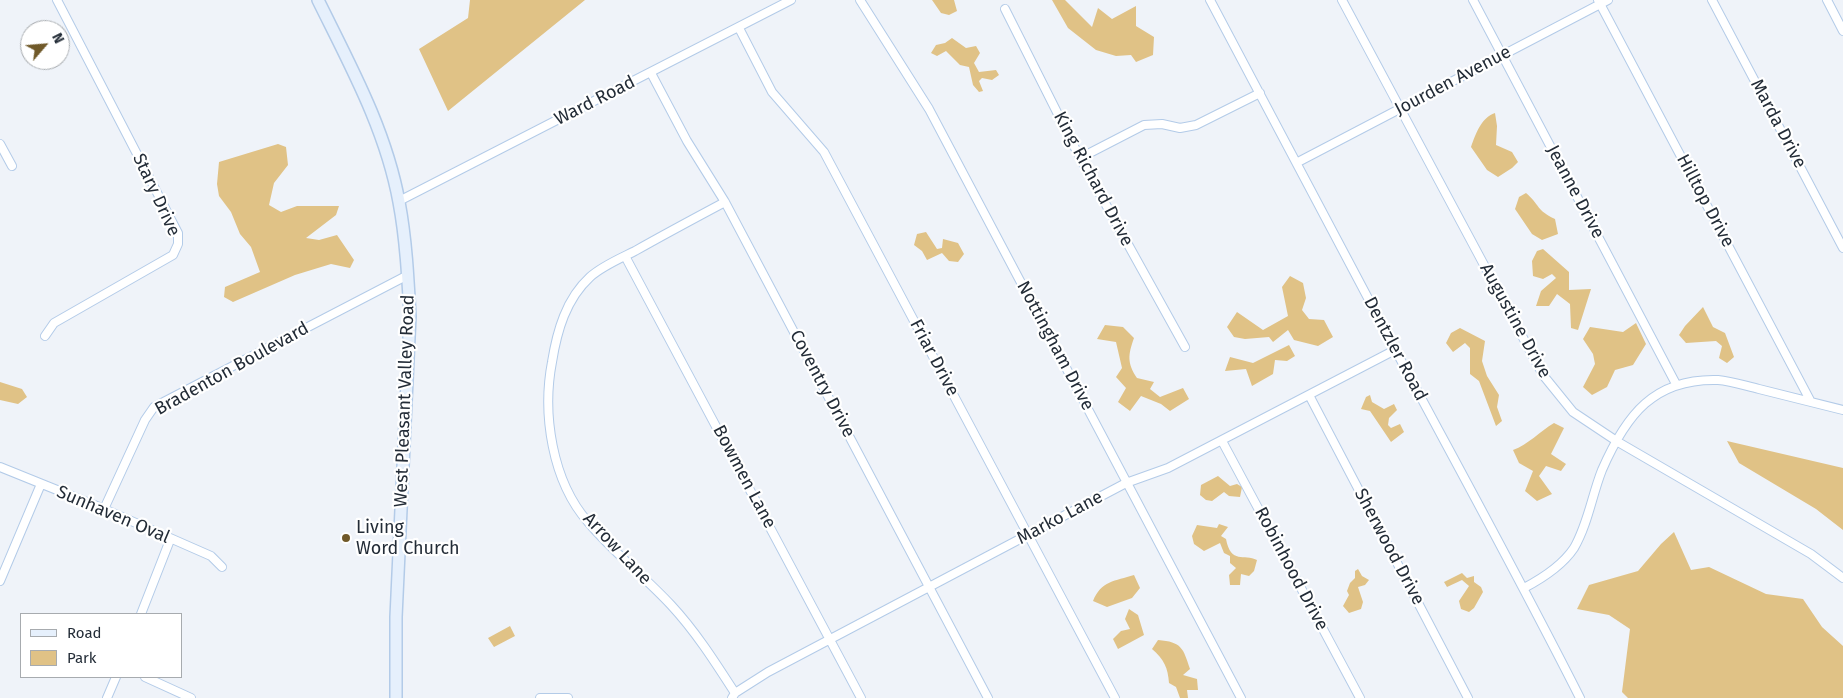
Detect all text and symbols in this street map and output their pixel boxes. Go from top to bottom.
north arrow [20,20,70,70]
text: N [48,30,68,46]
street label: Jourden Avenue [1391,41,1515,121]
street label: Ward Road [551,71,639,131]
street label: Marda Drive [1746,76,1810,172]
street label: King Richard Drive [1048,108,1138,250]
street label: Jeanne Drive [1541,142,1609,242]
street label: Stary Drive [127,150,185,240]
street label: Hilltop Drive [1671,151,1739,251]
street label: Augustine Drive [1475,260,1555,382]
street label: Nottingham Drive [1012,278,1098,414]
street label: Dentzler Road [1359,293,1431,405]
street label: West Pleasant Valley Road [390,294,420,508]
street label: Friar Drive [905,316,963,400]
street label: Bradenton Boulevard [151,318,313,420]
street label: Coventry Drive [785,327,859,441]
street label: Bowmen Lane [708,422,780,532]
street label: Sunhaven Oval [53,481,173,549]
street label: Sherwood Drive [1349,485,1429,609]
street label: Marko Lane [1013,486,1107,550]
street label: Robinhood Drive [1249,504,1333,634]
street label: Arrow Lane [578,508,656,590]
place label: Living Word Church [356,517,460,560]
marker: Living Word Church [340,532,352,544]
legend [20,613,182,678]
text: Road [67,624,102,642]
text: Park [67,649,97,667]

